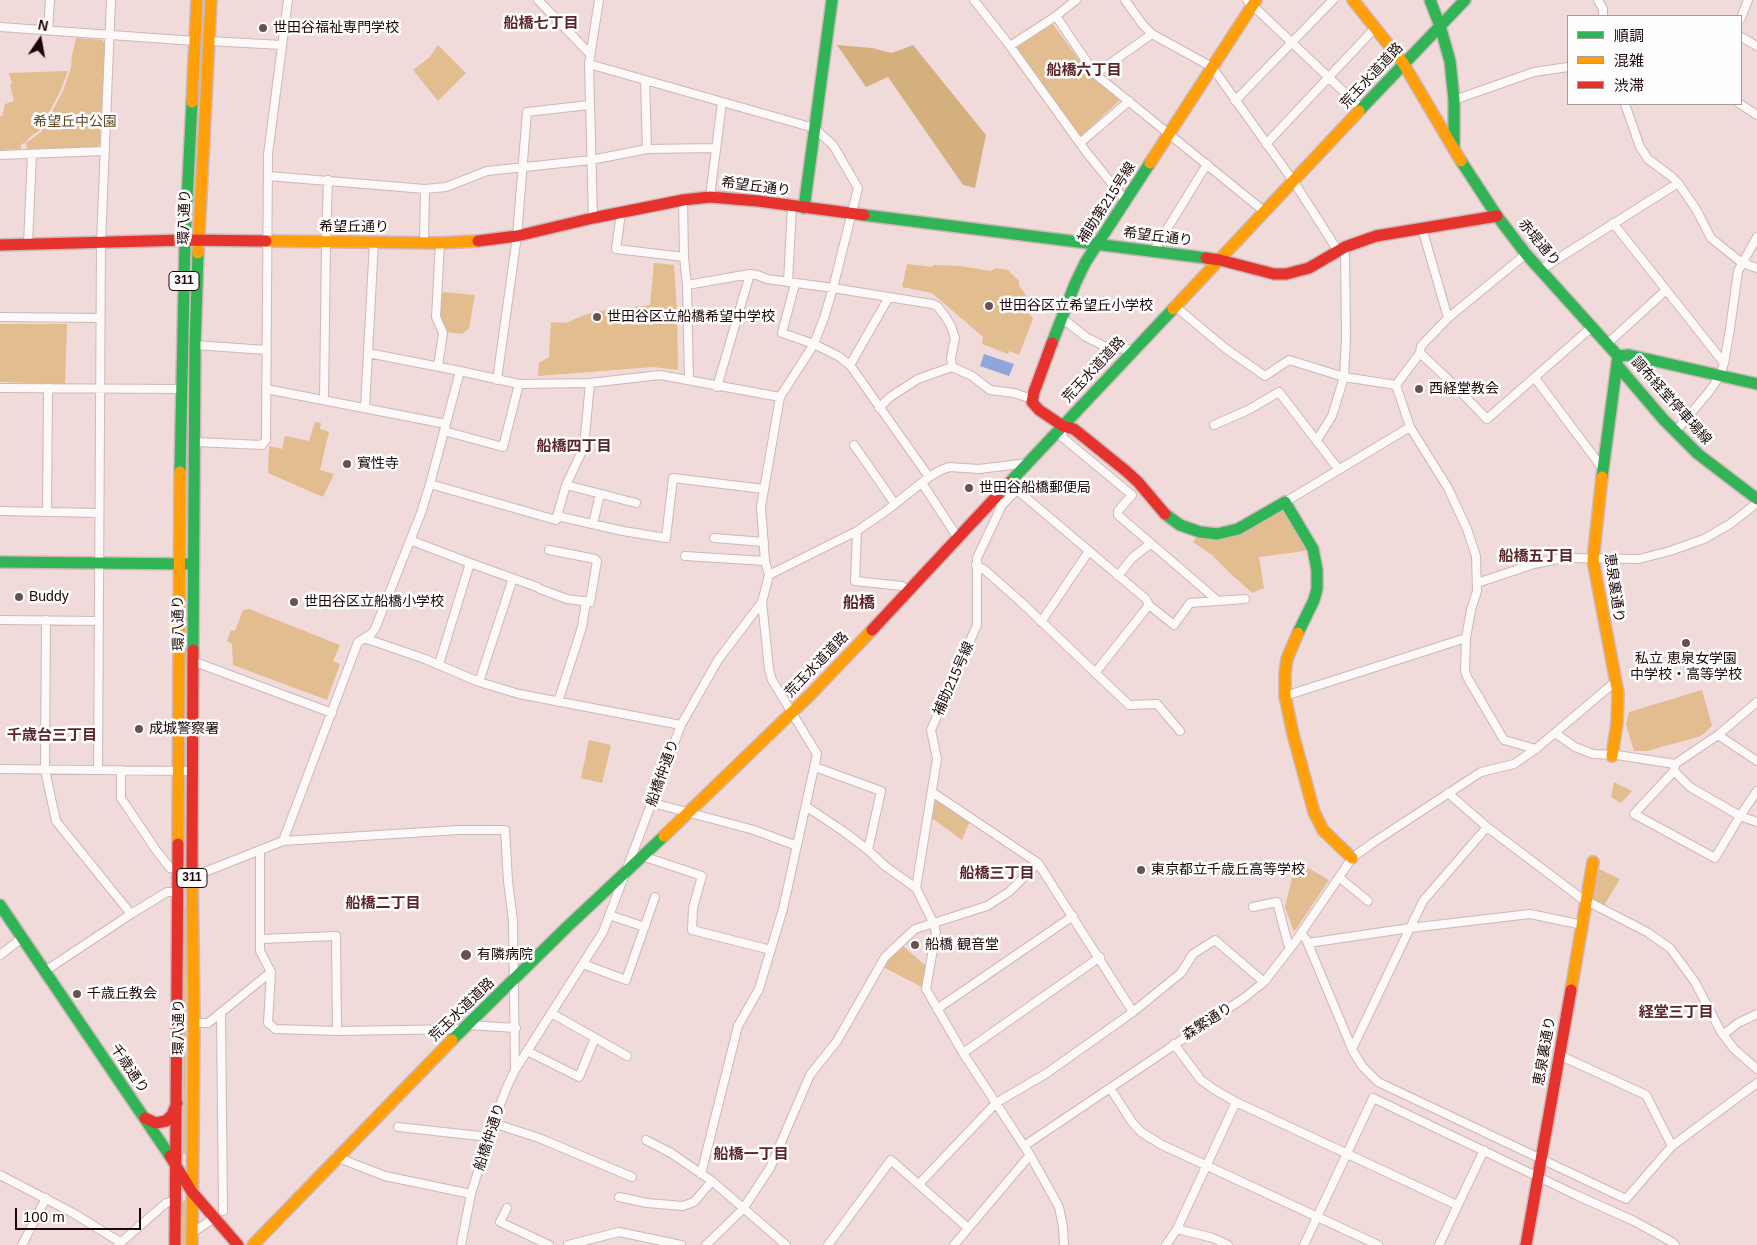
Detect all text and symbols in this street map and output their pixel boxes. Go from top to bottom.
north arrow [15,15,65,65]
district label: 船橋七丁目 [504,15,578,33]
legend [1567,15,1742,105]
text: N [37,16,50,34]
place label: 世田谷福祉専門学校 [273,20,399,36]
marker: 世田谷福祉専門学校 [257,22,269,34]
text: 順調 [1614,27,1644,44]
street label: 荒玉水道道路 [1337,40,1407,112]
text: 混雑 [1614,52,1644,69]
district label: 船橋六丁目 [1047,62,1121,80]
text: 渋滞 [1614,77,1644,94]
park label: 希望丘中公園 [33,114,117,130]
street label: 補助第215号線 [1075,159,1139,247]
street label: 希望丘通り [720,174,792,200]
street label: 環八通り [176,189,194,245]
street label: 赤堤通り [1515,216,1563,270]
street label: 希望丘通り [319,219,389,235]
street label: 希望丘通り [1122,224,1194,250]
road number: 311 [169,272,199,290]
place label: 世田谷区立希望丘小学校 [999,298,1153,314]
marker: 世田谷区立希望丘小学校 [983,300,995,312]
place label: 世田谷区立船橋希望中学校 [607,309,775,325]
marker: 世田谷区立船橋希望中学校 [591,311,603,323]
street label: 荒玉水道道路 [1059,334,1129,406]
street label: 調布経堂停車場線 [1627,354,1715,448]
place label: 西経堂教会 [1429,381,1499,397]
marker: 西経堂教会 [1413,383,1425,395]
district label: 船橋四丁目 [537,438,611,456]
place label: 寳性寺 [357,456,399,472]
marker: 寳性寺 [341,458,353,470]
place label: 世田谷船橋郵便局 [979,480,1091,496]
marker: 世田谷船橋郵便局 [963,482,975,494]
district label: 船橋五丁目 [1499,548,1573,566]
street label: 恵泉裏通り [1601,552,1627,624]
place label: Buddy [29,589,69,605]
marker: Buddy [13,591,25,603]
place label: 世田谷区立船橋小学校 [304,594,444,610]
district label: 船橋 [843,594,875,614]
street label: 環八通り [170,595,188,651]
marker: 世田谷区立船橋小学校 [288,596,300,608]
street label: 荒玉水道道路 [782,629,852,701]
marker: 私立 恵泉女学園 中学校・高等学校 [1680,637,1692,649]
street label: 補助215号線 [930,639,978,719]
place label: 私立 恵泉女学園 中学校・高等学校 [1630,651,1742,684]
place label: 成城警察署 [149,721,219,737]
marker: 成城警察署 [133,723,145,735]
district label: 千歳台三丁目 [7,727,97,745]
street label: 船橋仲通り [643,737,683,809]
place label: 東京都立千歳丘高等学校 [1151,862,1305,878]
marker: 東京都立千歳丘高等学校 [1135,864,1147,876]
district label: 船橋三丁目 [960,865,1034,883]
road number: 311 [177,868,207,888]
district label: 船橋二丁目 [346,895,420,913]
place label: 船橋 観音堂 [925,937,999,953]
marker: 船橋 観音堂 [909,939,921,951]
place label: 有隣病院 [477,947,533,963]
marker: 有隣病院 [459,948,473,962]
street label: 荒玉水道道路 [426,975,498,1045]
place label: 千歳丘教会 [87,986,157,1002]
marker: 千歳丘教会 [71,988,83,1000]
street label: 環八通り [171,999,187,1055]
street label: 森繁通り [1180,1000,1236,1044]
district label: 経堂三丁目 [1639,1004,1713,1022]
street label: 恵泉裏通り [1531,1015,1559,1087]
street label: 千歳通り [106,1041,152,1097]
street label: 船橋仲通り [471,1101,509,1173]
district label: 船橋一丁目 [714,1146,788,1164]
scale bar [18,1198,144,1230]
text: 100 m [23,1208,65,1225]

